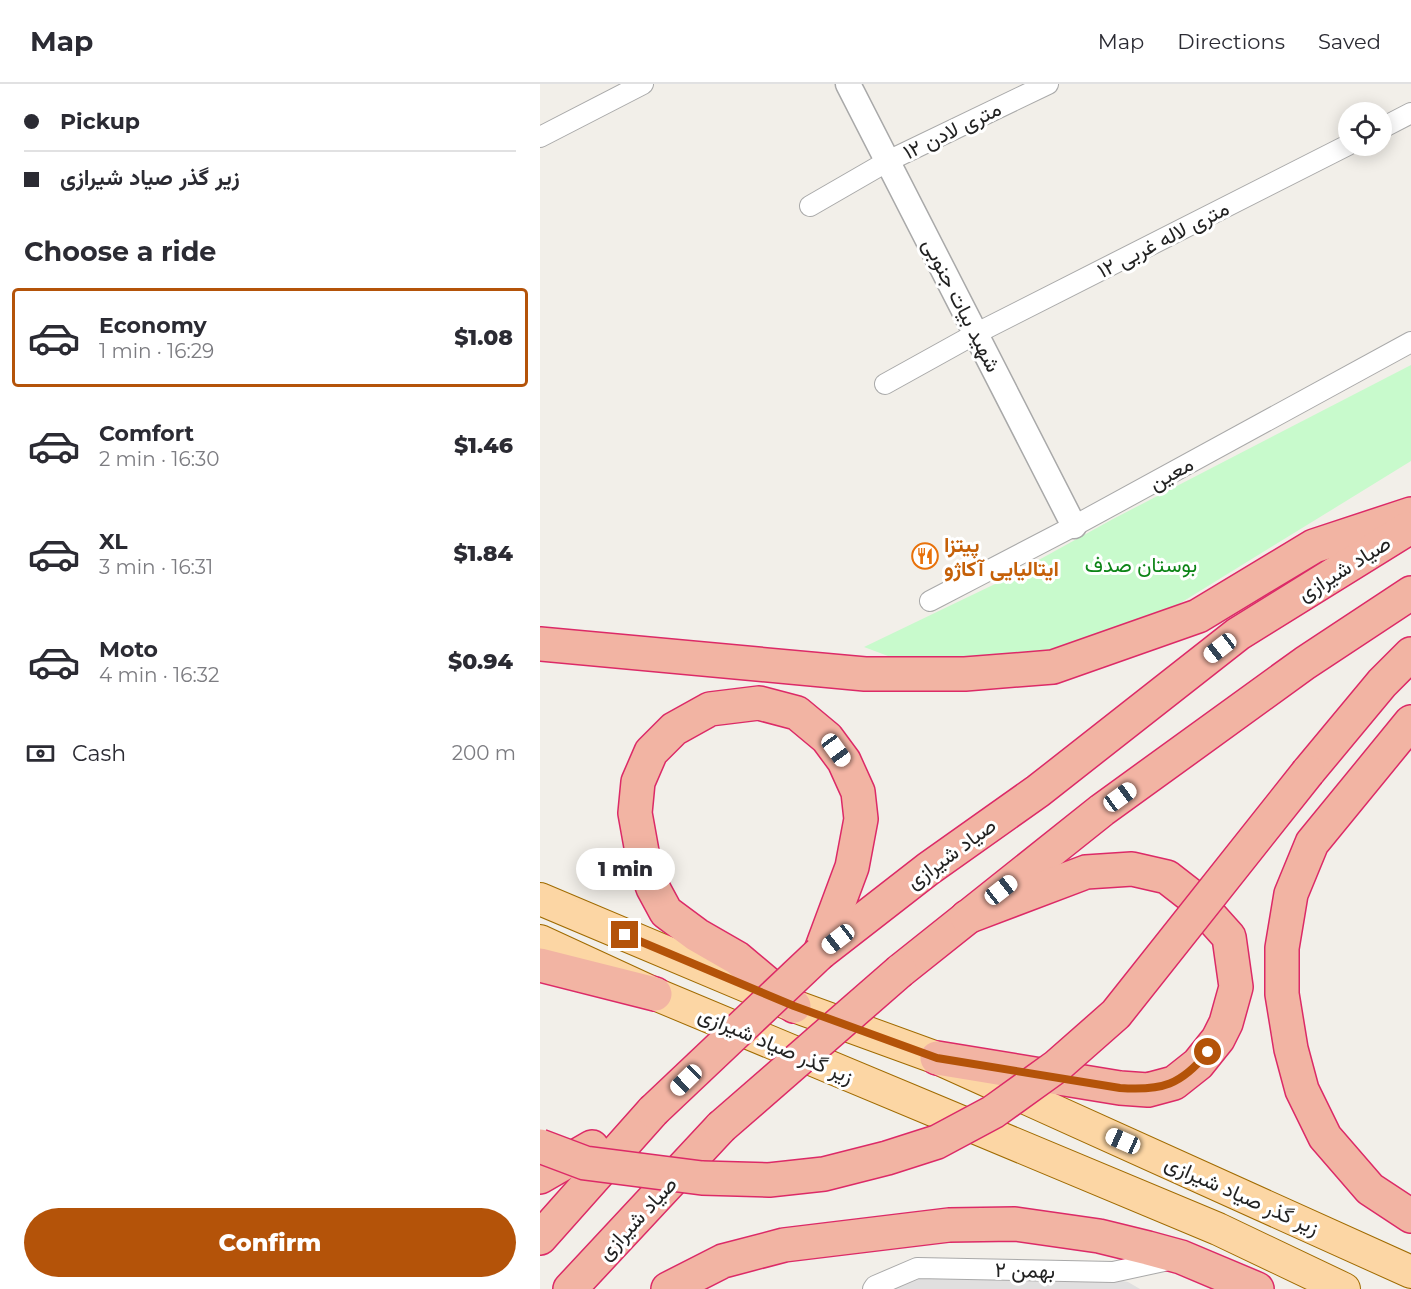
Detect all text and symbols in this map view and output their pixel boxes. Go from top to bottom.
text: Map [30,24,93,58]
text: Map [1098,29,1144,54]
text: Directions [1177,29,1285,54]
text: Saved [1318,29,1381,54]
street label: ۱۲ متری لادن [899,96,1006,165]
map controls [1338,102,1392,156]
button: locate [1338,102,1392,156]
text: Pickup [60,108,140,135]
text: زیر گذر صیاد شیرازی [60,164,240,191]
street label: ۱۲ متری لاله غربی [1093,195,1233,284]
street label: شهید بیات جنوبی [917,234,1006,377]
text: Choose a ride [24,235,216,268]
icon: car [27,311,81,365]
text: Economy [99,312,207,339]
text: $1.08 [454,324,513,351]
text: 1 min · 16:29 [99,339,214,363]
icon: car [27,419,81,473]
text: Comfort [99,420,194,447]
text: $1.46 [454,432,513,459]
text: 2 min · 16:30 [99,447,219,471]
street label: معین [1145,451,1197,495]
icon: car [27,527,81,581]
text: XL [99,528,128,555]
street label: صیاد شیرازی [1293,530,1396,607]
place label: پیتزا ایتالیایی آکاژو [944,532,1059,582]
text: $1.84 [454,540,513,567]
restaurant icon: پیتزا ایتالیایی آکاژو [910,541,940,571]
park label: بوستان صدف [1085,552,1197,578]
text: 3 min · 16:31 [99,555,213,579]
car [1200,630,1240,666]
icon: car [27,635,81,689]
text: Moto [99,636,158,663]
text: $0.94 [448,648,513,675]
text: 4 min · 16:32 [99,663,219,687]
car [818,730,854,770]
icon: cash [24,737,57,770]
text: Cash [72,740,126,767]
text: 200 m [452,741,516,765]
car [1100,779,1140,815]
street label: صیاد شیرازی [901,812,1001,895]
callout: 1 min [576,848,674,890]
text: 1 min [598,857,653,881]
car [981,872,1021,908]
route end [611,921,638,948]
car [818,921,858,957]
street label: زیر گذر صیاد شیرازی [694,1001,857,1090]
route start [1194,1038,1221,1065]
car [667,1061,705,1099]
car [1103,1125,1143,1157]
street label: زیر گذر صیاد شیرازی [1161,1150,1323,1241]
street label: صیاد شیرازی [592,1171,683,1265]
button: Confirm [24,1208,516,1277]
street label: بهمن ۲ [995,1257,1055,1284]

